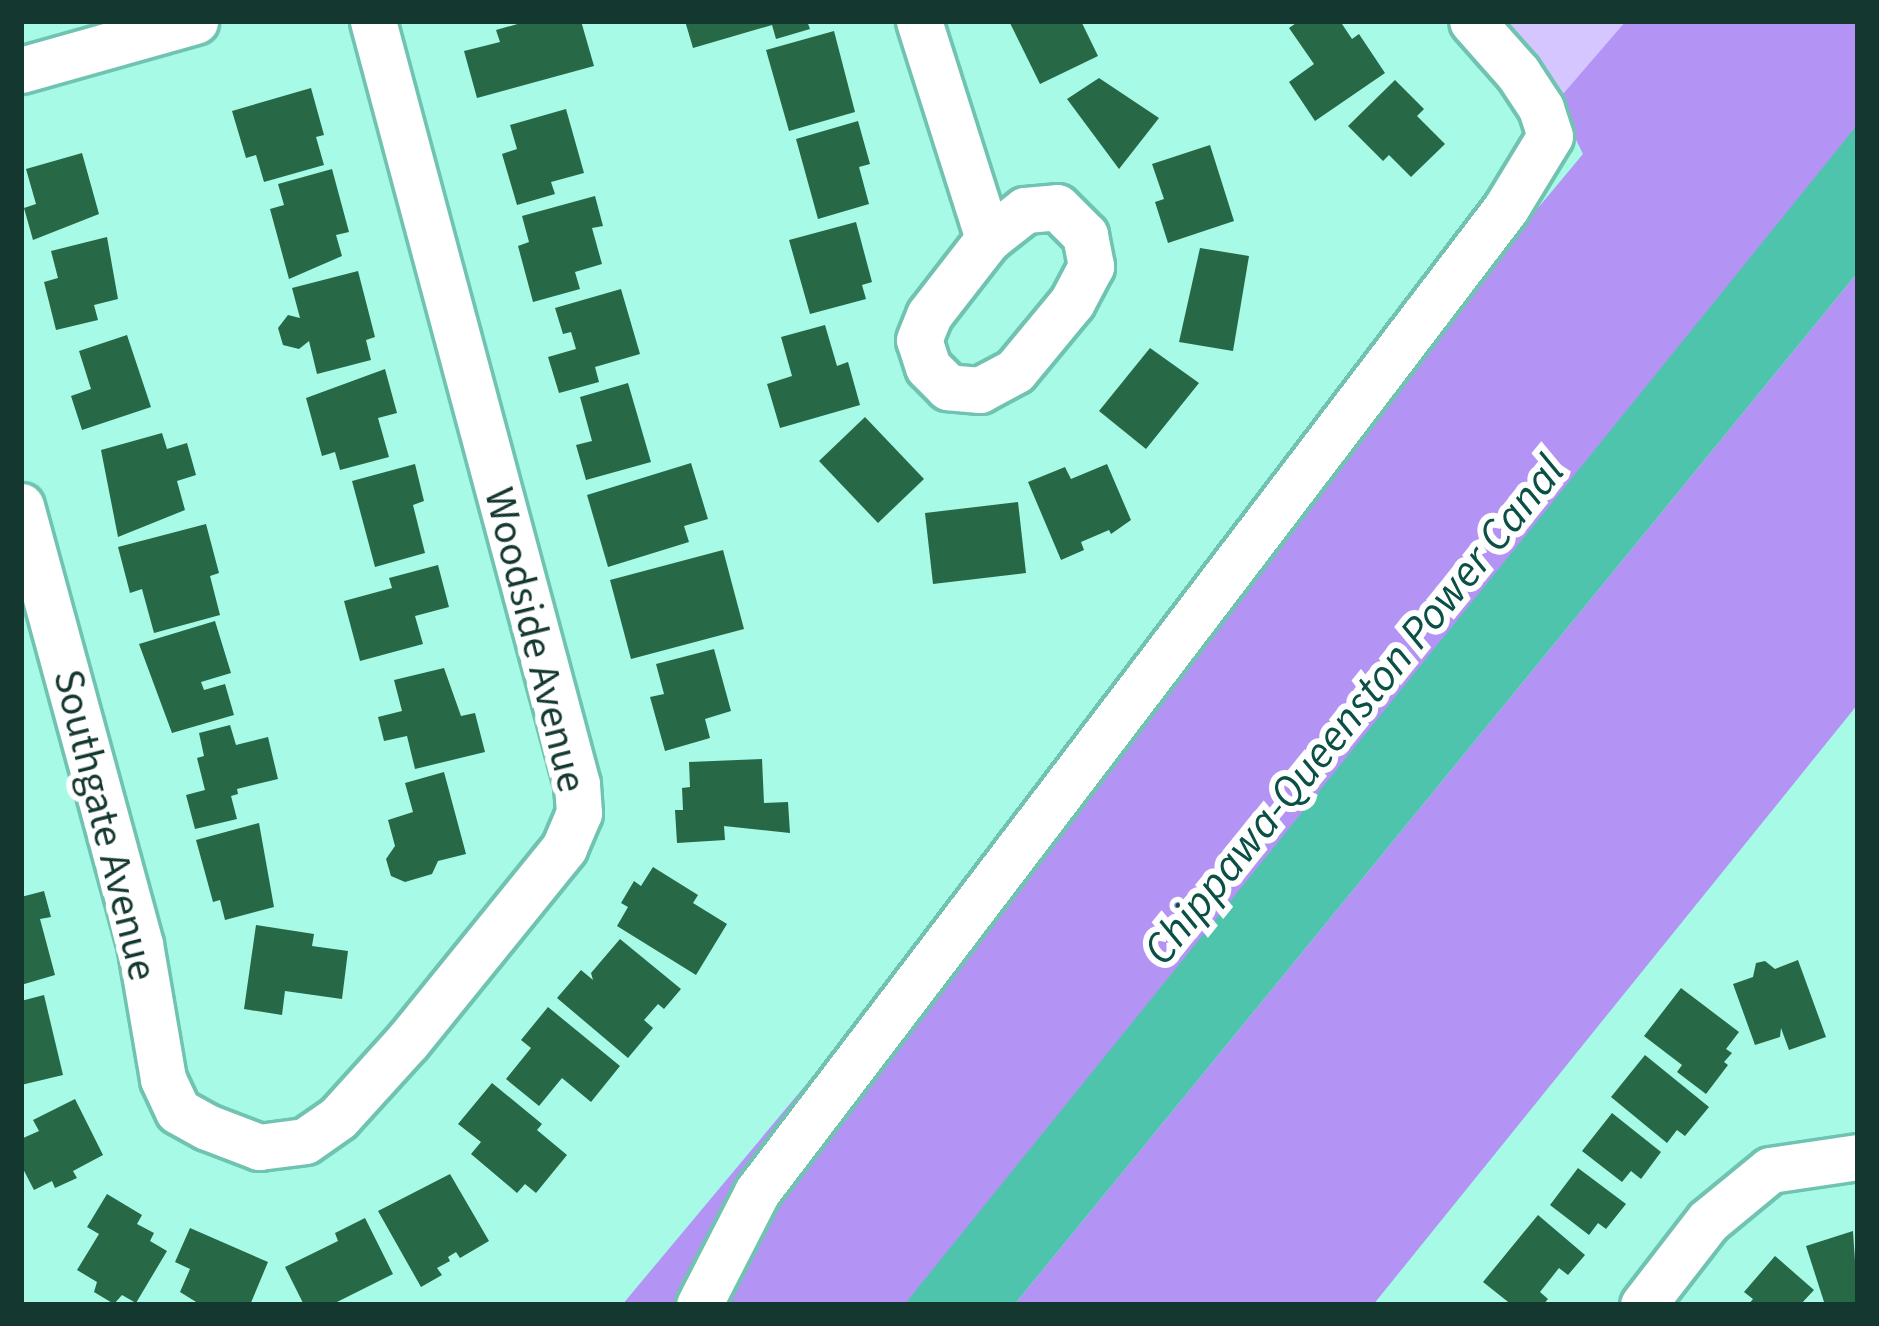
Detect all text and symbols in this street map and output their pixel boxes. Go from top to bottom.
water label: Chippawa-Queenston Power Canal [1133,446,1577,976]
street label: Woodside Avenue [473,483,597,797]
street label: Southgate Avenue [42,664,168,986]

